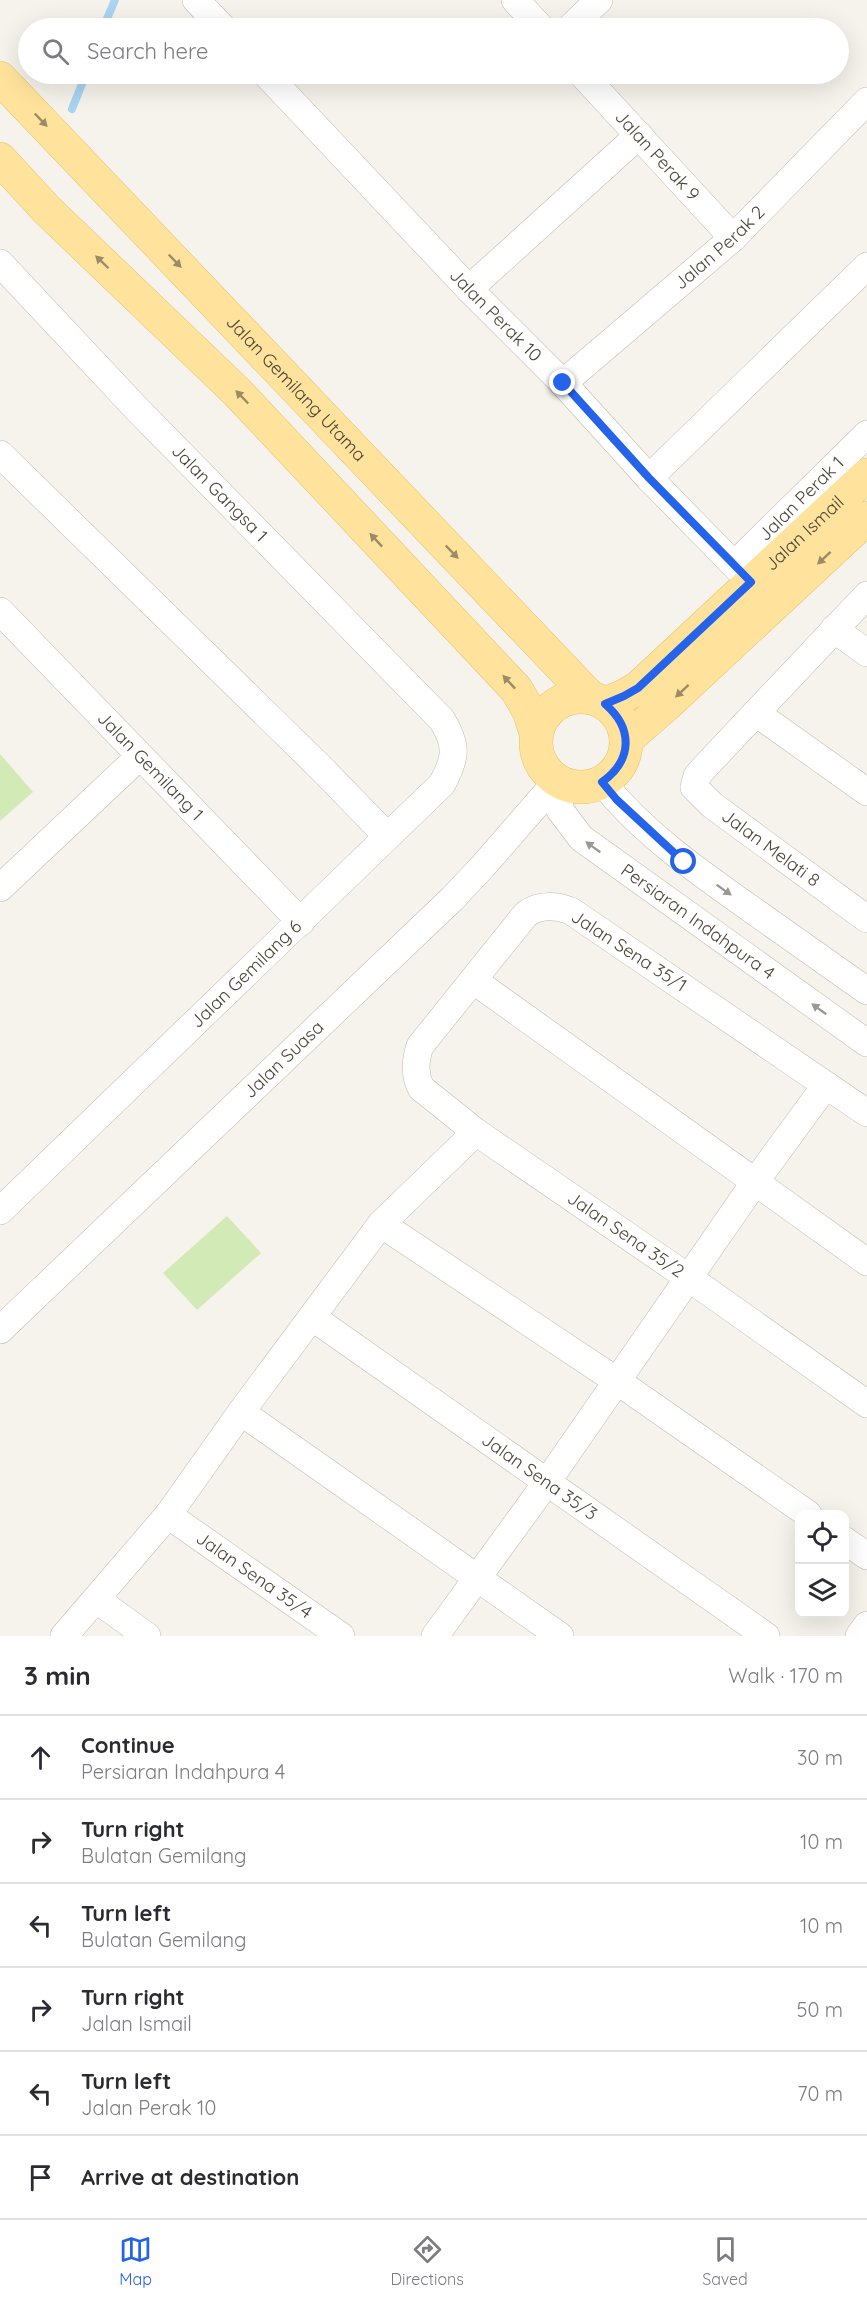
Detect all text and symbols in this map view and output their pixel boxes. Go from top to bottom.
search box [18,18,849,84]
icon: search [39,35,72,68]
text: Search here [87,37,208,65]
street label: Jalan Perak 9 [610,105,705,205]
one-way arrow [33,113,47,127]
street label: Jalan Perak 2 [669,200,769,294]
one-way arrow [168,253,181,268]
one-way arrow [95,256,109,270]
street label: Jalan Perak 10 [445,264,547,366]
street label: Jalan Gemilang Utama [221,310,371,466]
route end [549,369,575,395]
one-way arrow [236,391,250,405]
street label: Jalan Gangsa 1 [167,439,273,546]
street label: Jalan Perak 1 [753,451,849,546]
street label: Jalan Ismail [760,490,848,575]
one-way arrow [369,533,383,547]
one-way arrow [445,544,458,559]
one-way arrow [818,550,832,564]
one-way arrow [503,675,516,690]
one-way arrow [674,684,689,698]
street label: Jalan Gemilang 1 [93,707,209,825]
street label: Jalan Melati 8 [717,804,825,891]
one-way arrow [585,841,601,853]
route start [670,848,696,874]
street label: Persiaran Indahpura 4 [617,858,780,984]
one-way arrow [715,884,731,896]
street label: Jalan Sena 35/1 [567,905,691,997]
street label: Jalan Gemilang 6 [185,915,306,1033]
one-way arrow [812,1004,827,1016]
street label: Jalan Suasa [238,1015,328,1103]
street label: Jalan Sena 35/2 [563,1186,689,1282]
street label: Jalan Sena 35/3 [477,1428,602,1525]
map controls [795,1510,849,1618]
button: locate [795,1510,849,1564]
street label: Jalan Sena 35/4 [192,1526,317,1623]
button: layers [795,1564,849,1618]
text: 3 min [24,1659,91,1692]
text: Walk · 170 m [728,1663,843,1688]
text: Continue [81,1731,175,1759]
icon: ahead [24,1741,57,1774]
text: 30 m [797,1745,843,1770]
text: Persiaran Indahpura 4 [81,1759,285,1784]
text: Turn right [81,1815,185,1843]
icon: right [24,1825,57,1858]
text: 10 m [800,1829,843,1854]
text: Bulatan Gemilang [81,1843,247,1868]
text: Turn left [81,1899,171,1927]
icon: left [24,1909,57,1942]
text: 10 m [800,1913,843,1938]
text: Bulatan Gemilang [81,1927,247,1952]
text: Turn right [81,1983,185,2011]
icon: right [24,1993,57,2026]
text: 50 m [797,1997,843,2022]
text: Jalan Ismail [81,2011,192,2036]
text: Turn left [81,2067,171,2095]
icon: left [24,2077,57,2110]
text: 70 m [797,2081,843,2106]
text: Jalan Perak 10 [81,2095,216,2120]
icon: arrive [24,2161,57,2194]
text: Arrive at destination [81,2163,299,2191]
tab: Map [119,2233,152,2289]
tab: Directions [391,2233,464,2289]
tab: Saved [702,2233,748,2289]

